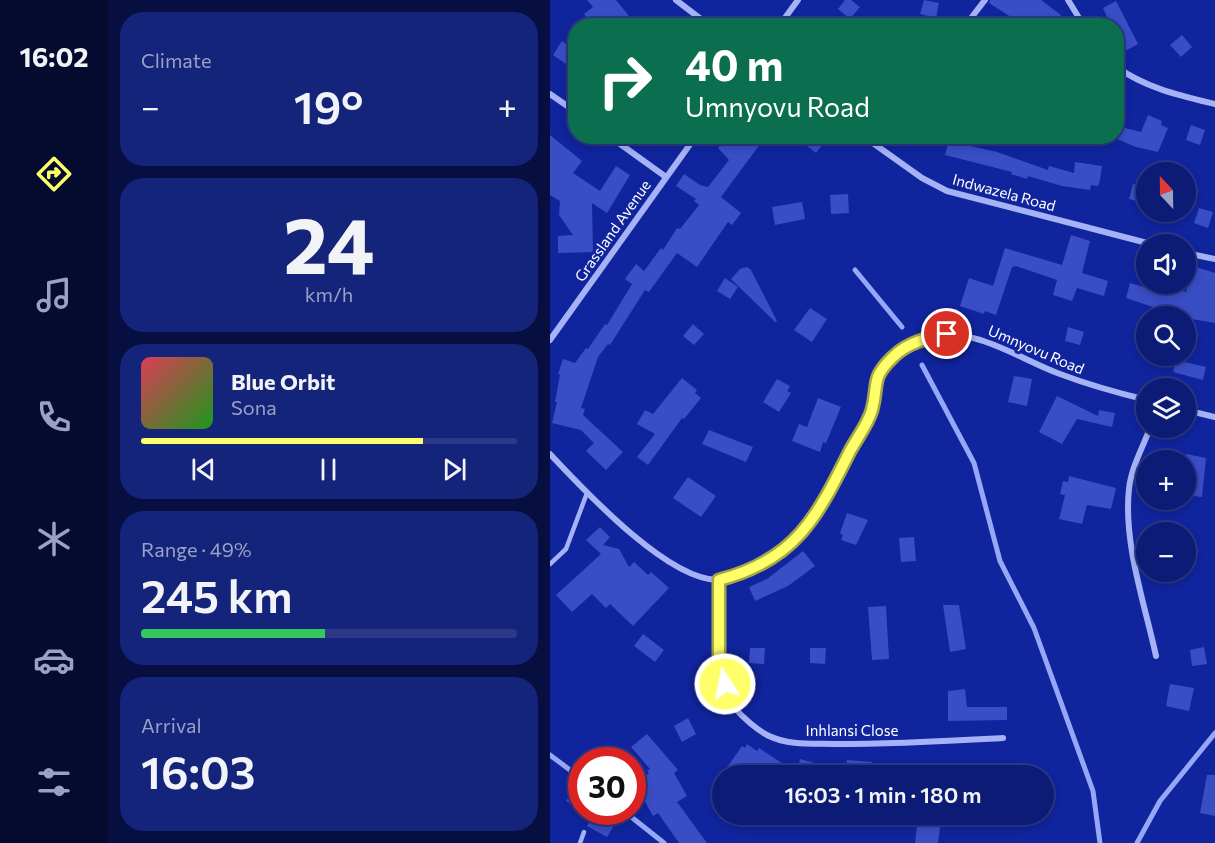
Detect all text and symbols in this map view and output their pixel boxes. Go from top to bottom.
text: 40 m [685,38,783,90]
text: 16:02 [19,40,89,73]
icon: right [586,42,664,120]
text: Climate [141,48,211,72]
text: 19° [294,78,363,133]
text: − [141,85,160,126]
text: + [498,85,517,126]
text: Umnyovu Road [685,90,870,123]
icon: directions [33,153,75,195]
north arrow [1136,162,1196,222]
map controls [1136,162,1196,582]
street label: Indwazela Road [951,170,1058,214]
street label: Grassland Avenue [570,176,654,285]
text: 24 [283,195,375,290]
button: sound [1136,234,1196,294]
icon: music [33,274,75,316]
text: km/h [305,282,353,306]
button: search [1136,306,1196,366]
pin [921,308,972,359]
icon: arrive [930,317,963,350]
street label: Umnyovu Road [986,321,1087,377]
text: Blue Orbit [231,368,335,395]
button: layers [1136,378,1196,438]
text: Sona [231,395,277,419]
icon: phone [33,396,75,438]
button: + [1136,450,1196,510]
icon: previous [187,453,220,486]
icon: pause [312,453,345,486]
icon: next [438,453,471,486]
icon: climate [33,518,75,560]
button: − [1136,522,1196,582]
text: Range · 49% [141,537,252,561]
text: 245 km [141,567,292,622]
icon: car [33,639,75,681]
position arrow [693,652,757,716]
text: Arrival [141,713,202,737]
street label: Inhlansi Close [806,721,898,739]
text: 16:03 [141,743,256,798]
speed limit sign: 30 [568,747,646,825]
icon: filters [33,761,75,803]
text: 16:03 · 1 min · 180 m [784,781,982,808]

